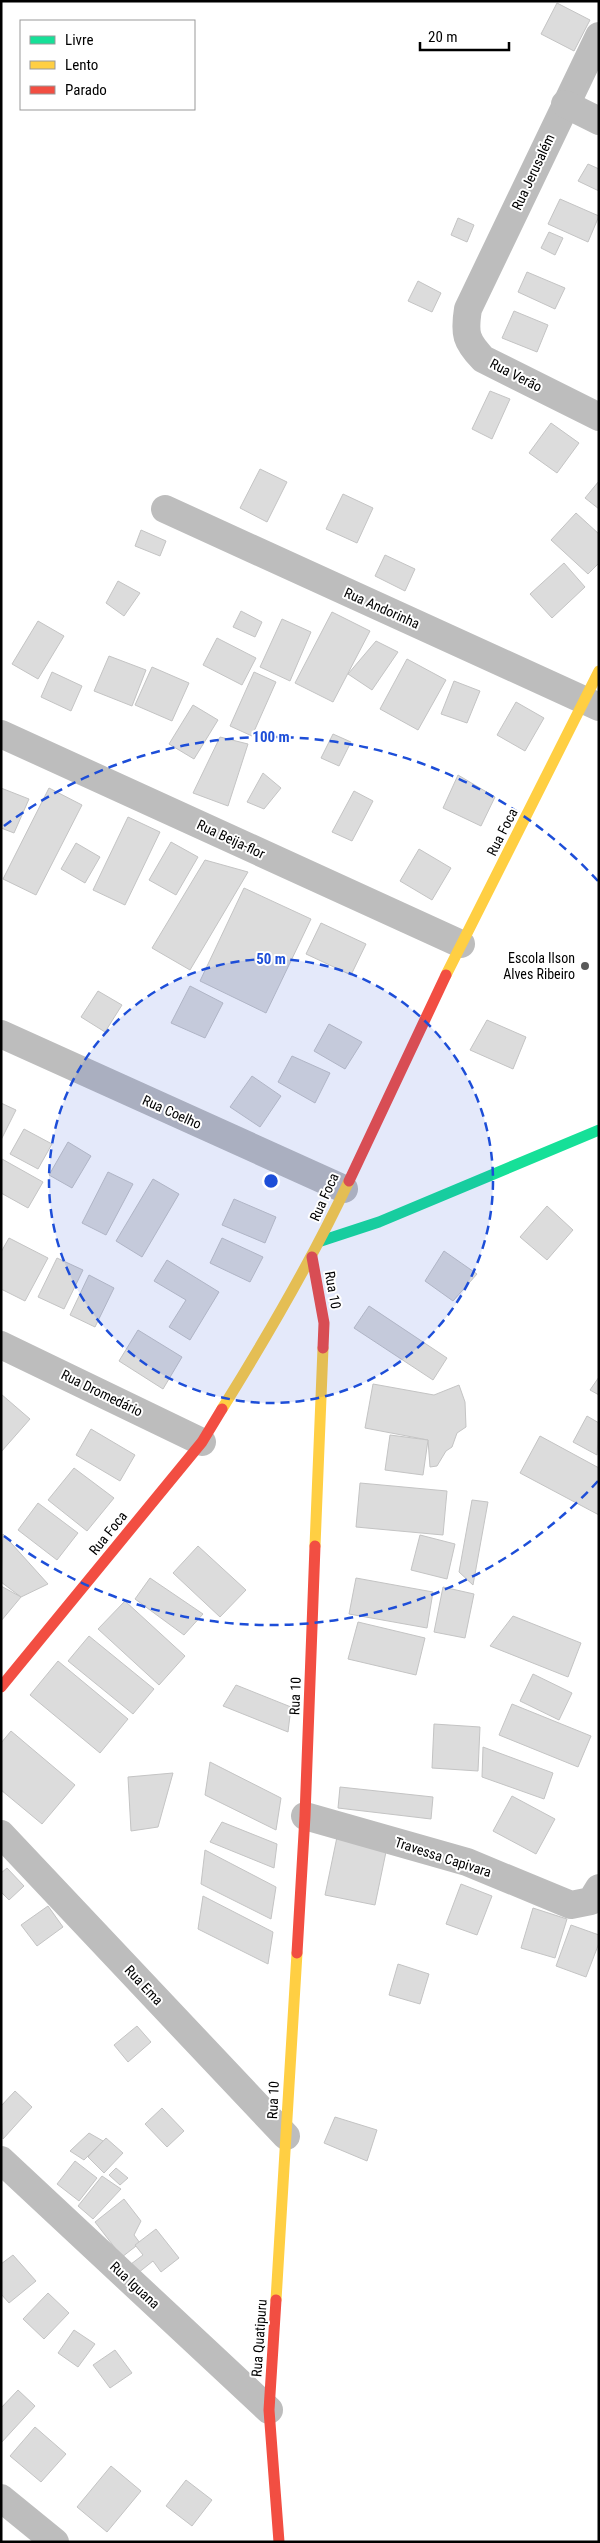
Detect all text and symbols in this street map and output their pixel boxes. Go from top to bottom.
legend [20,20,195,110]
scale bar [420,20,509,52]
text: 20 m [428,28,458,46]
text: Livre [65,31,93,49]
text: Lento [65,56,98,74]
text: Parado [65,81,107,99]
street label: Rua Jerusalém [508,132,558,212]
street label: Rua Verão [487,355,545,395]
street label: Rua Andorinha [342,584,422,632]
text: 100 m [252,728,290,746]
street label: Rua Foca [483,806,521,858]
street label: Rua Beija-flor [194,816,268,862]
text: 50 m [256,950,286,968]
place label: Escola Ilson Alves Ribeiro [503,950,575,982]
marker: Escola Ilson Alves Ribeiro [579,960,591,972]
street label: Rua Coelho [140,1092,204,1132]
street label: Rua Foca [306,1170,342,1224]
centre of rings [262,1172,280,1190]
street label: Rua 10 [322,1270,344,1310]
street label: Rua Dromedário [59,1366,145,1420]
street label: Rua Foca [86,1508,130,1558]
street label: Rua 10 [286,1677,304,1715]
street label: Travessa Capivara [393,1834,493,1880]
street label: Rua Ema [122,1962,166,2008]
street label: Rua 10 [264,2081,282,2119]
street label: Rua Iguana [107,2258,163,2312]
street label: Rua Quatipuru [248,2298,270,2378]

